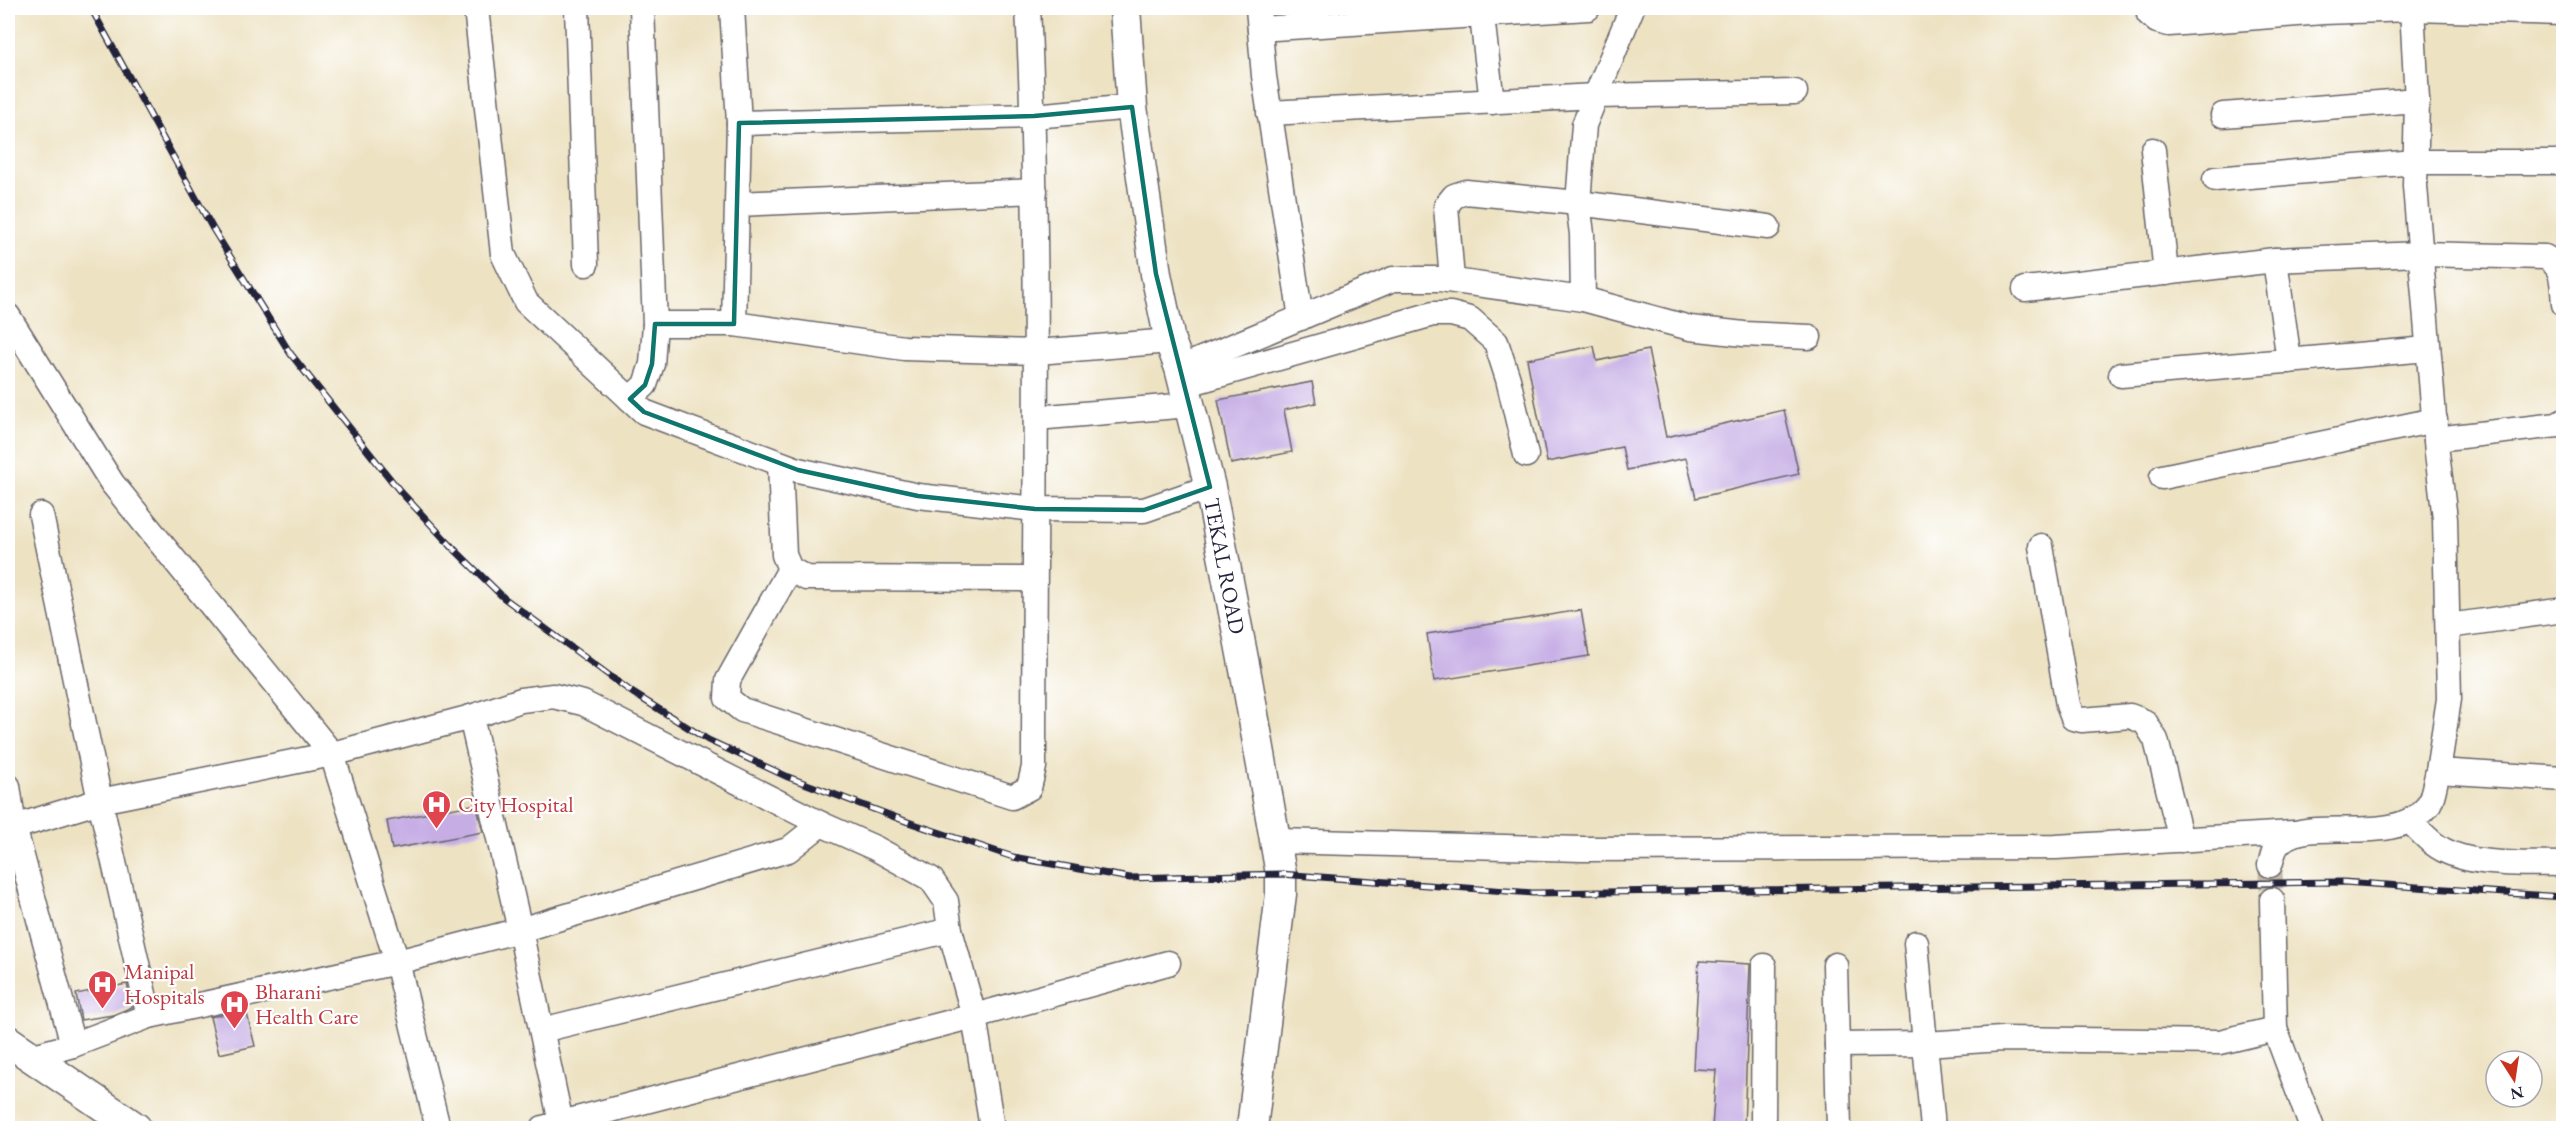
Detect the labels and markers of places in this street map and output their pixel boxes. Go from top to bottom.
hospital icon: City Hospital [421,788,453,830]
place label: City Hospital [458,790,574,819]
place label: Manipal Hospitals [124,957,205,1011]
hospital icon: Manipal Hospitals [87,968,119,1010]
place label: Bharani Health Care [255,977,359,1031]
hospital icon: Bharani Health Care [218,988,250,1030]

